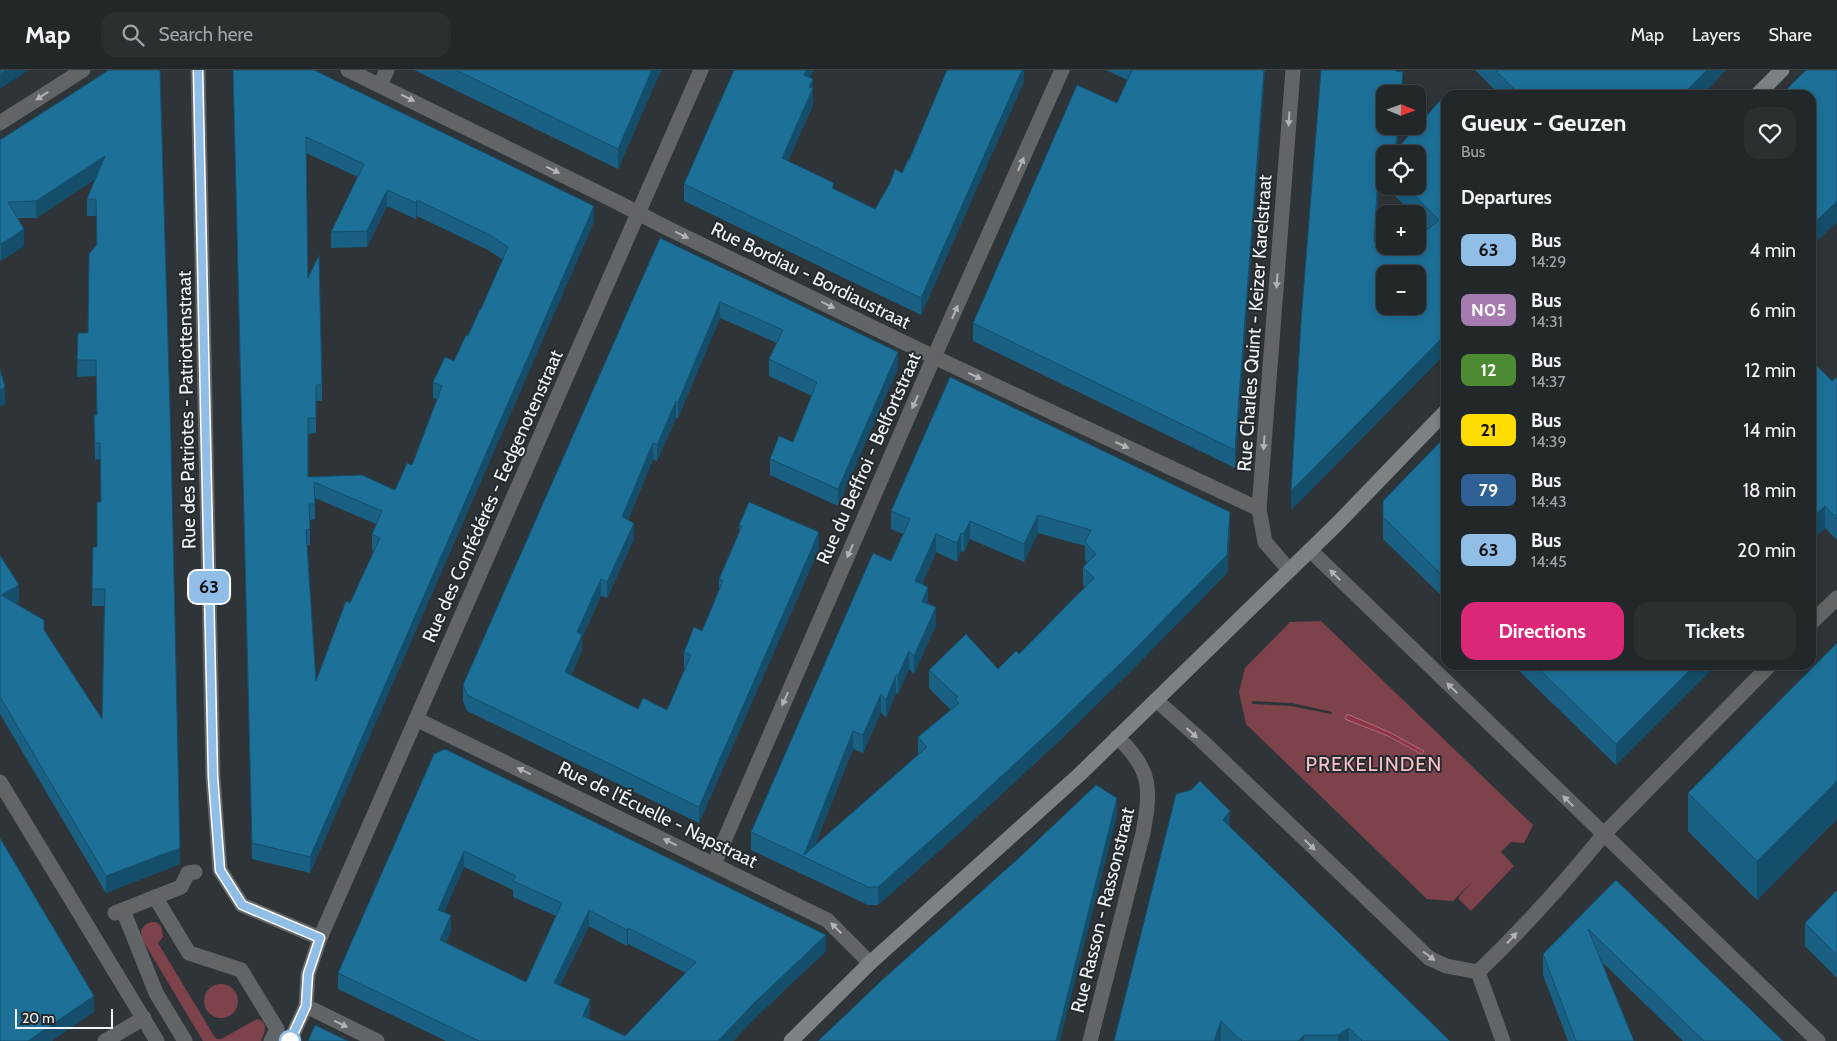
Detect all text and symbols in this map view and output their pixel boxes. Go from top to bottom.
search box [101,12,451,57]
text: Map [25,20,71,49]
icon: search [119,21,147,49]
text: Search here [159,23,253,46]
text: Map [1631,24,1664,46]
text: Layers [1692,24,1741,46]
text: Share [1769,24,1812,46]
north arrow [1376,85,1426,135]
map controls [1376,85,1426,315]
one-way arrow [35,92,48,101]
one-way arrow [400,94,415,103]
button: heart [1744,107,1796,159]
text: Gueux - Geuzen [1461,108,1626,137]
one-way arrow [1285,111,1293,127]
text: Bus [1461,142,1485,161]
button: locate [1376,145,1426,195]
one-way arrow [1017,157,1025,171]
one-way arrow [546,166,561,174]
street label: Rue Charles Quint - Keizer Karelstraat [1233,173,1276,472]
text: Departures [1461,186,1552,209]
button: + [1376,205,1426,255]
street label: Rue Bordiau - Bordiaustraat [707,217,915,334]
text: Bus [1531,229,1561,252]
one-way arrow [675,231,689,239]
text: 63 [1479,239,1498,261]
text: 4 min [1749,239,1796,262]
text: 14:29 [1531,252,1566,271]
button: − [1376,265,1426,315]
street label: Rue des Patriotes - Patriottenstraat [173,270,200,549]
one-way arrow [1272,273,1280,289]
text: Bus [1531,289,1561,312]
text: N05 [1471,299,1506,321]
text: 6 min [1750,299,1796,322]
one-way arrow [821,301,836,310]
one-way arrow [951,305,959,319]
text: 14:31 [1531,312,1563,331]
street label: Rue des Confédérés - Eedgenotenstraat [417,346,568,646]
street label: Rue du Beffroi - Belfortstraat [811,348,926,568]
text: Bus [1531,349,1561,372]
text: 12 [1480,359,1497,381]
text: 12 min [1744,359,1796,382]
one-way arrow [968,372,982,380]
text: 14:37 [1531,372,1566,391]
one-way arrow [911,395,919,409]
text: Bus [1531,409,1561,432]
text: 21 [1480,419,1497,441]
text: 14 min [1743,419,1796,442]
text: 14:39 [1531,432,1567,451]
one-way arrow [1260,435,1268,451]
one-way arrow [1115,441,1129,449]
text: Bus [1531,469,1561,492]
text: 79 [1479,479,1498,501]
text: 18 min [1743,479,1796,502]
text: 14:43 [1531,492,1567,511]
text: Bus [1531,529,1561,552]
text: 63 [1479,539,1498,561]
text: 20 min [1737,539,1796,562]
one-way arrow [846,544,854,558]
text: 14:45 [1531,552,1567,571]
one-way arrow [1329,569,1341,581]
line badge: 63 [186,571,232,603]
text: 63 [199,576,219,598]
button: Directions [1461,602,1624,660]
button: Tickets [1634,602,1796,660]
one-way arrow [1446,682,1458,694]
one-way arrow [781,692,789,706]
one-way arrow [1186,727,1198,739]
district label: PREKELINDEN [1306,752,1442,776]
street label: Rue de l'Écuelle - Napstraat [555,755,762,873]
one-way arrow [517,767,531,775]
one-way arrow [1562,795,1574,807]
street label: Rue Rasson - Rassonstraat [1066,804,1139,1015]
one-way arrow [663,838,677,846]
one-way arrow [1304,839,1316,851]
one-way arrow [830,922,842,934]
one-way arrow [1506,932,1518,944]
one-way arrow [1422,951,1435,961]
scale bar [15,1006,112,1029]
text: 20 m [22,1009,55,1027]
one-way arrow [334,1019,349,1028]
unlabelled marker [279,1030,301,1041]

